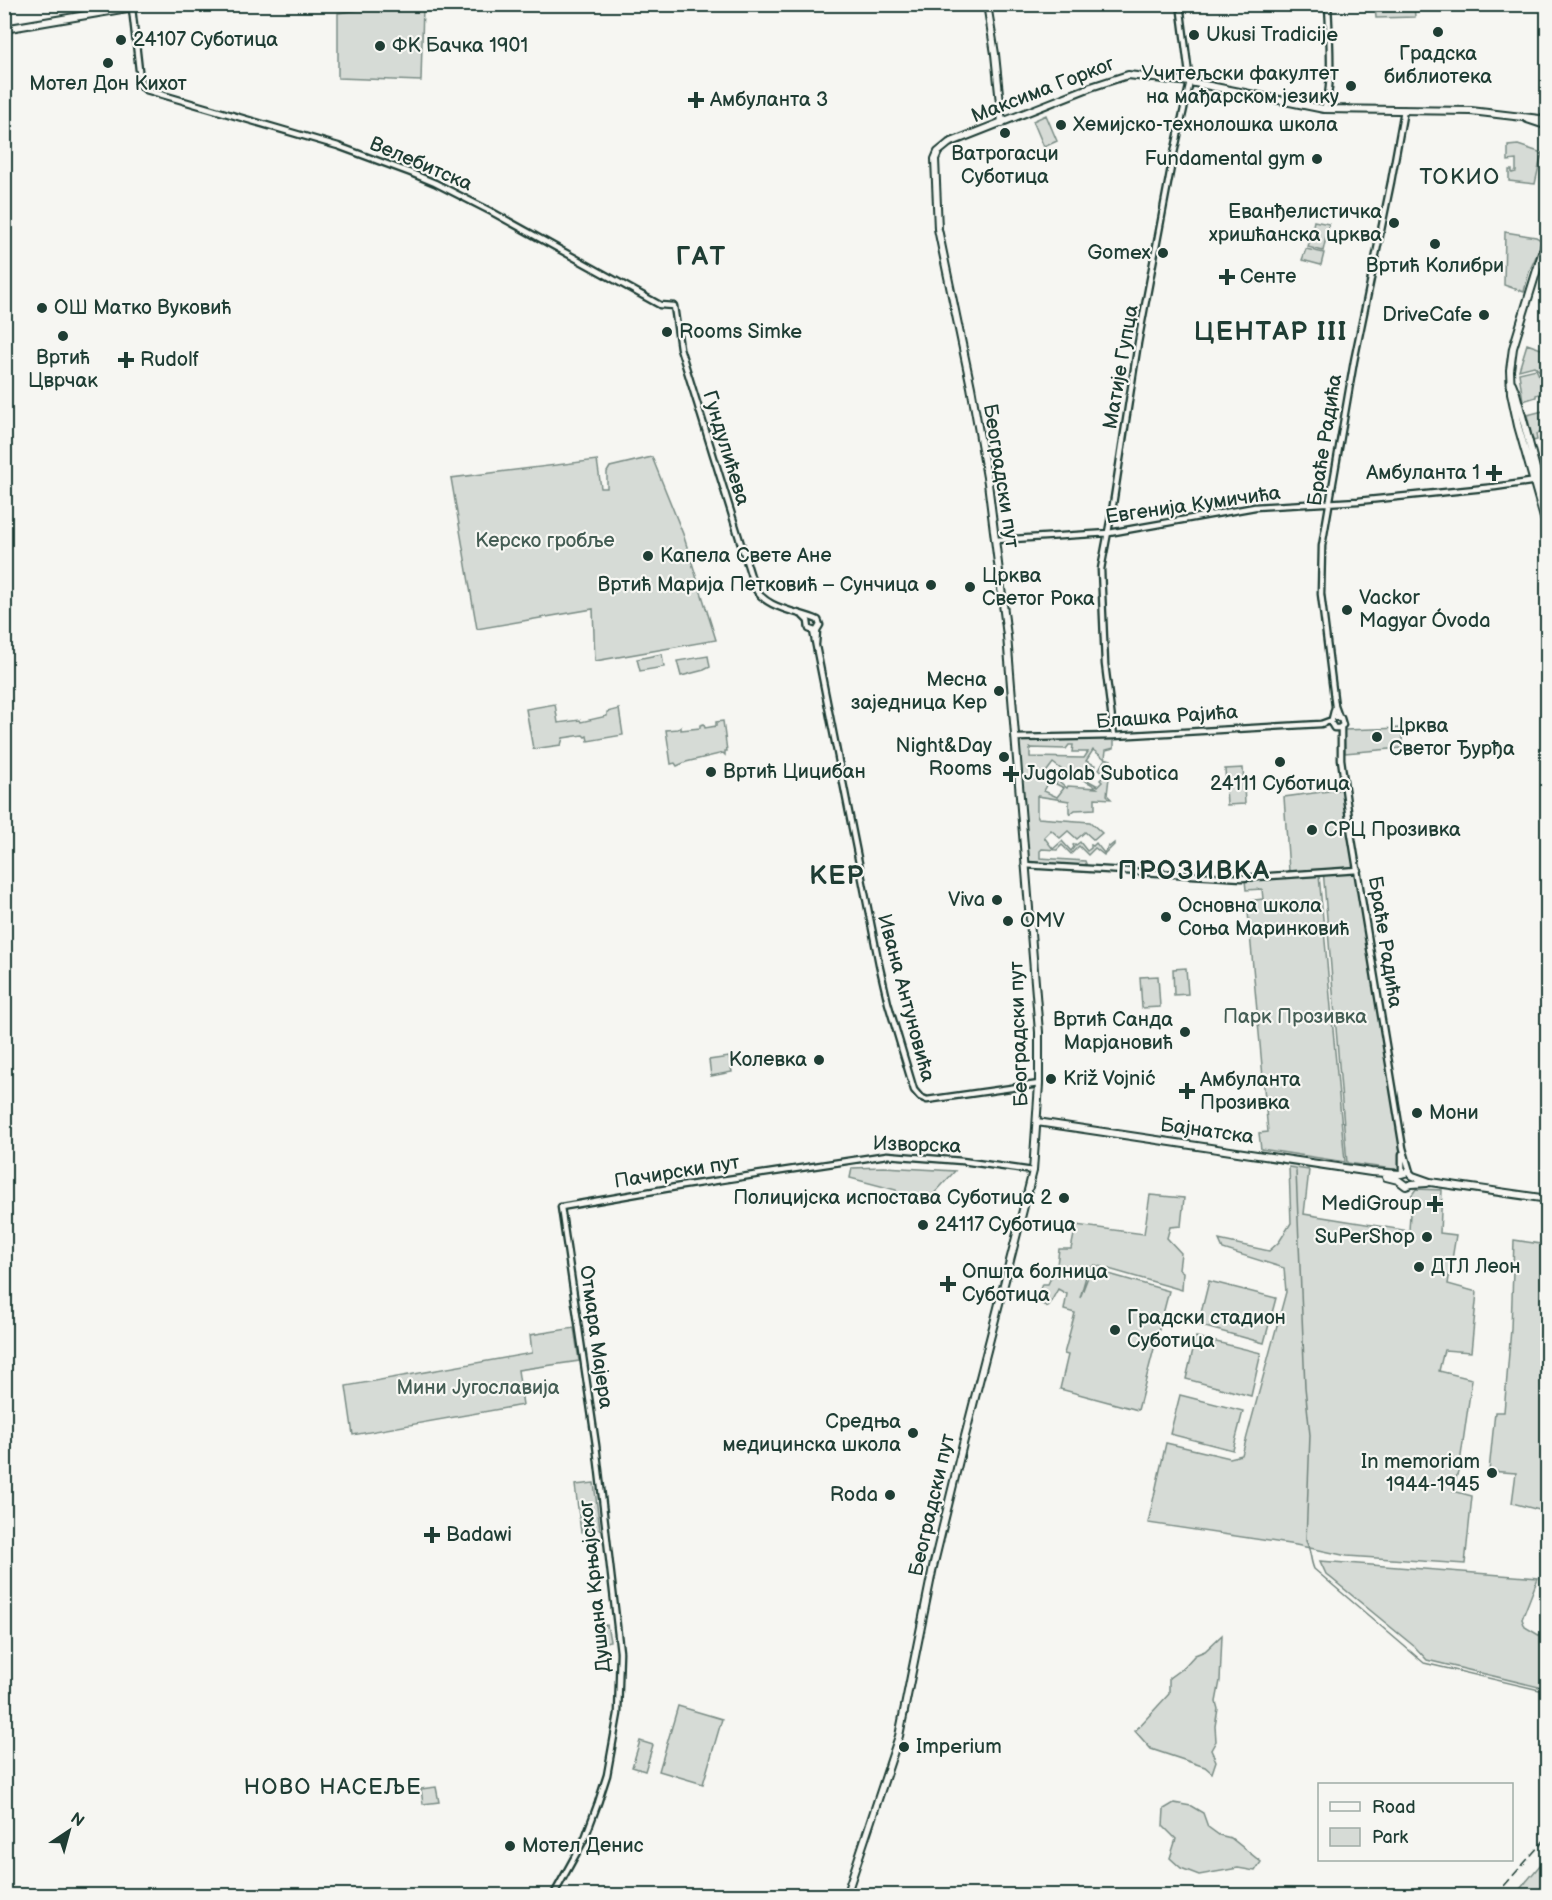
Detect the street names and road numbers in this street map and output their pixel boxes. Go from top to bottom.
street label: Максима Горког [968,52,1118,128]
street label: Велебитска [366,132,476,196]
street label: Матије Гупца [1098,303,1144,431]
street label: Браће Радића [1303,372,1347,508]
street label: Гундулићева [697,388,755,509]
street label: Београдски пут [978,402,1024,550]
street label: Евгенија Кумичића [1104,481,1282,529]
street label: Блашка Рајића [1095,700,1239,734]
street label: Браће Радића [1363,874,1407,1010]
street label: Ивана Антуновића [872,911,940,1085]
street label: Београдски пут [1004,960,1034,1107]
street label: Бајнатска [1159,1113,1256,1149]
street label: Изворска [872,1131,962,1159]
street label: Пачирски пут [613,1150,742,1194]
street label: Отмара Мајера [574,1264,618,1410]
street label: Београдски пут [904,1431,960,1579]
street label: Душана Крњајског [574,1498,616,1674]

